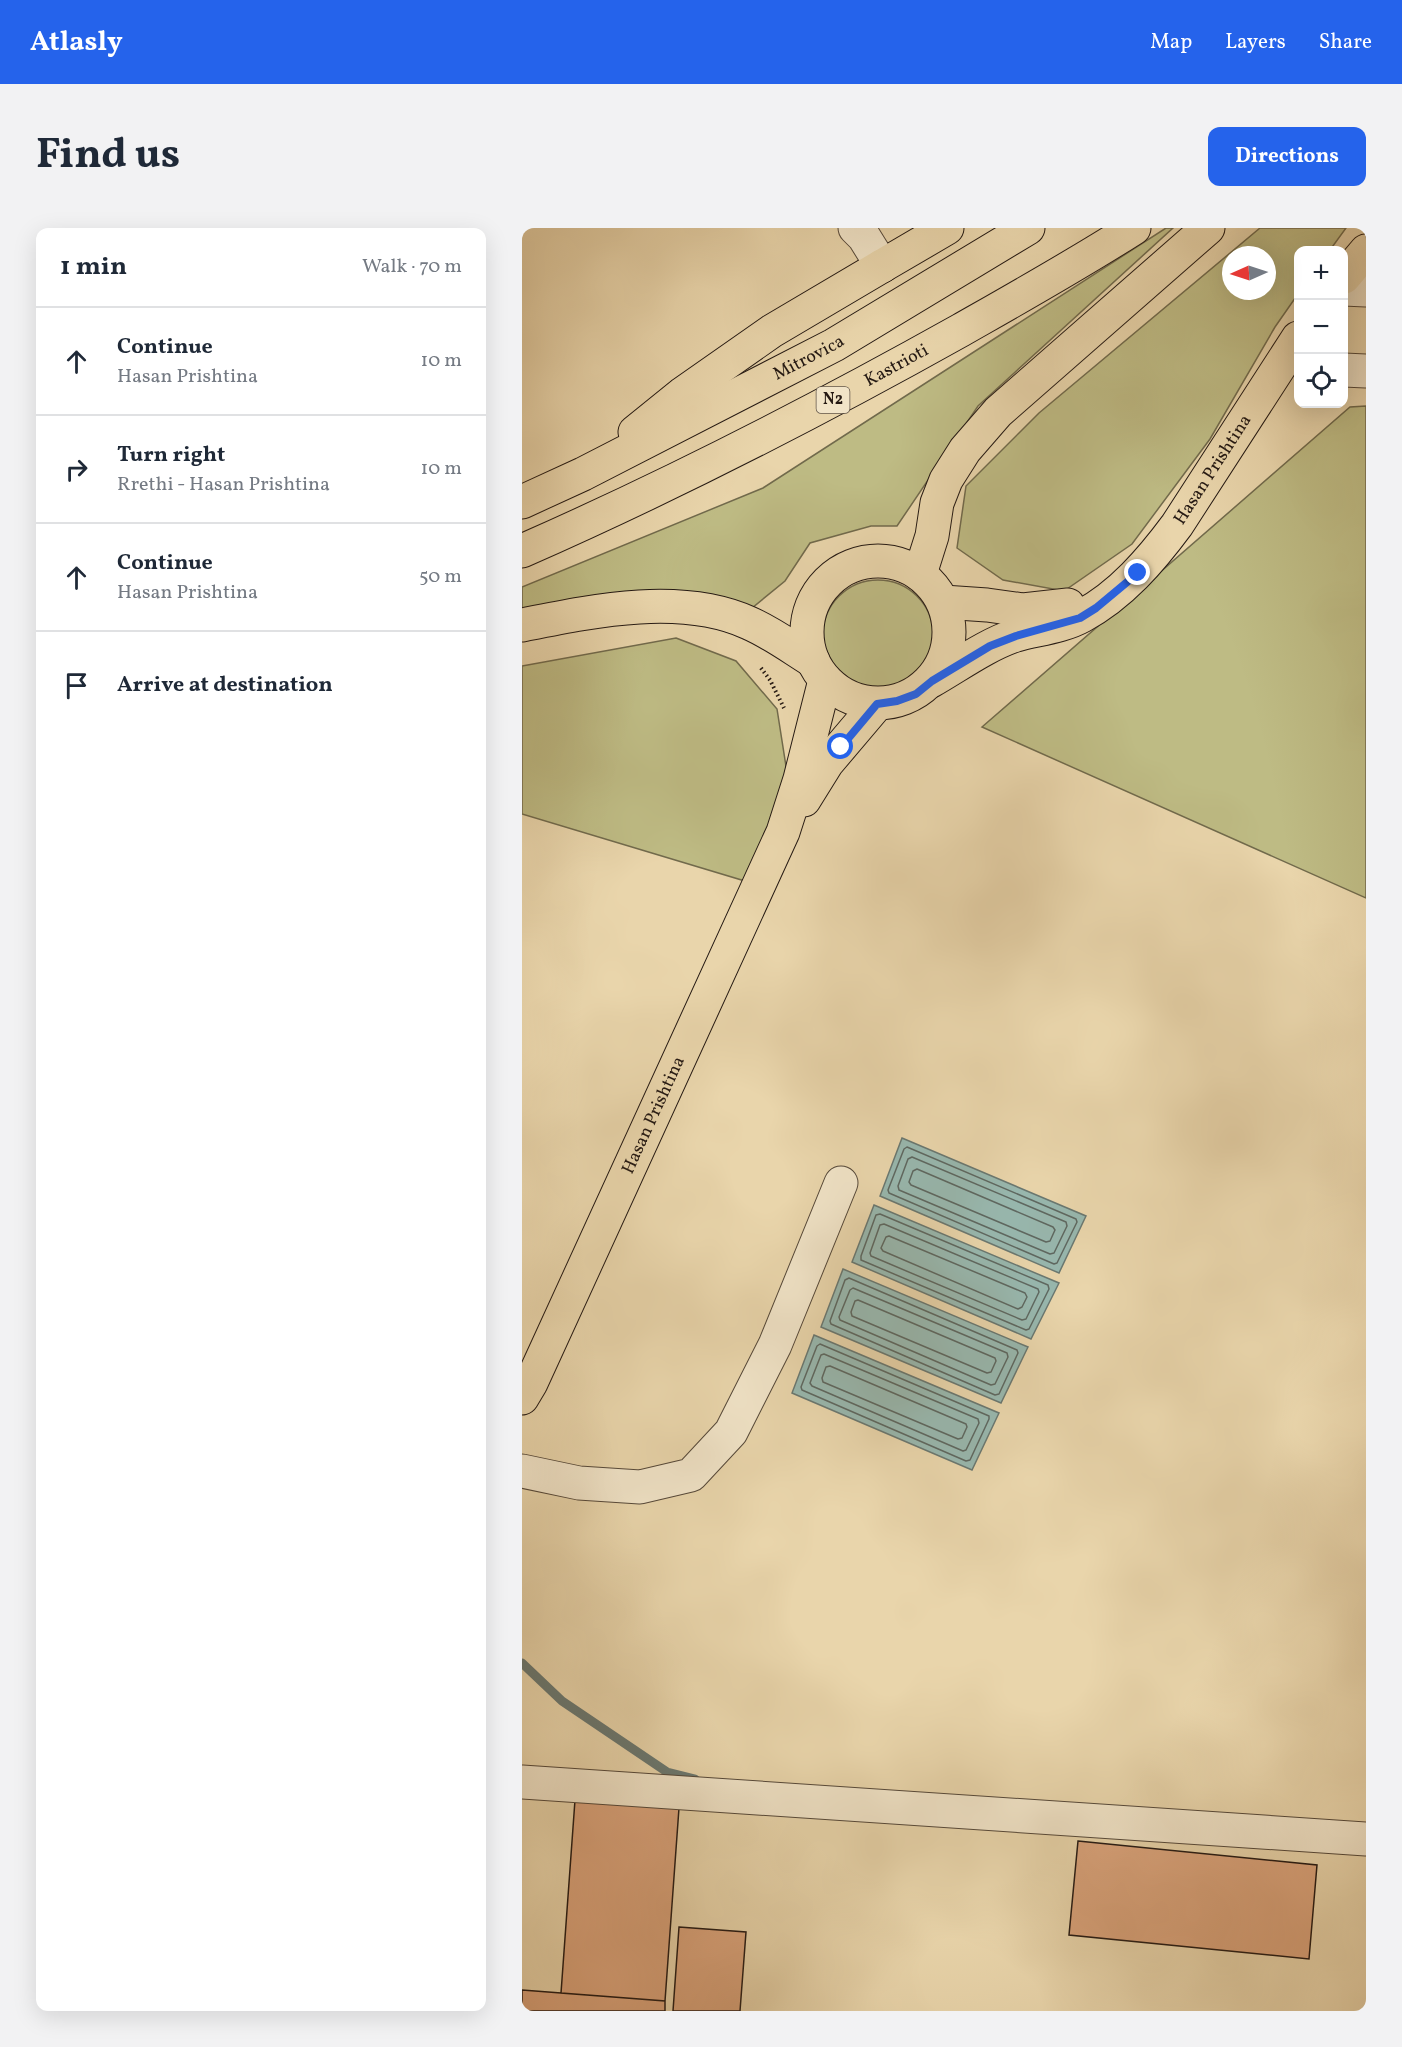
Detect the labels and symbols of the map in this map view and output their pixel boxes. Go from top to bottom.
north arrow [1222,246,1276,300]
street label: Mitrovica [769,329,849,387]
street label: Kastrioti [860,338,933,393]
road number: N2 [816,387,850,413]
street label: Hasan Prishtina [1168,410,1258,530]
route end [1124,559,1150,585]
route start [827,733,853,759]
street label: Hasan Prishtina [616,1052,691,1178]

